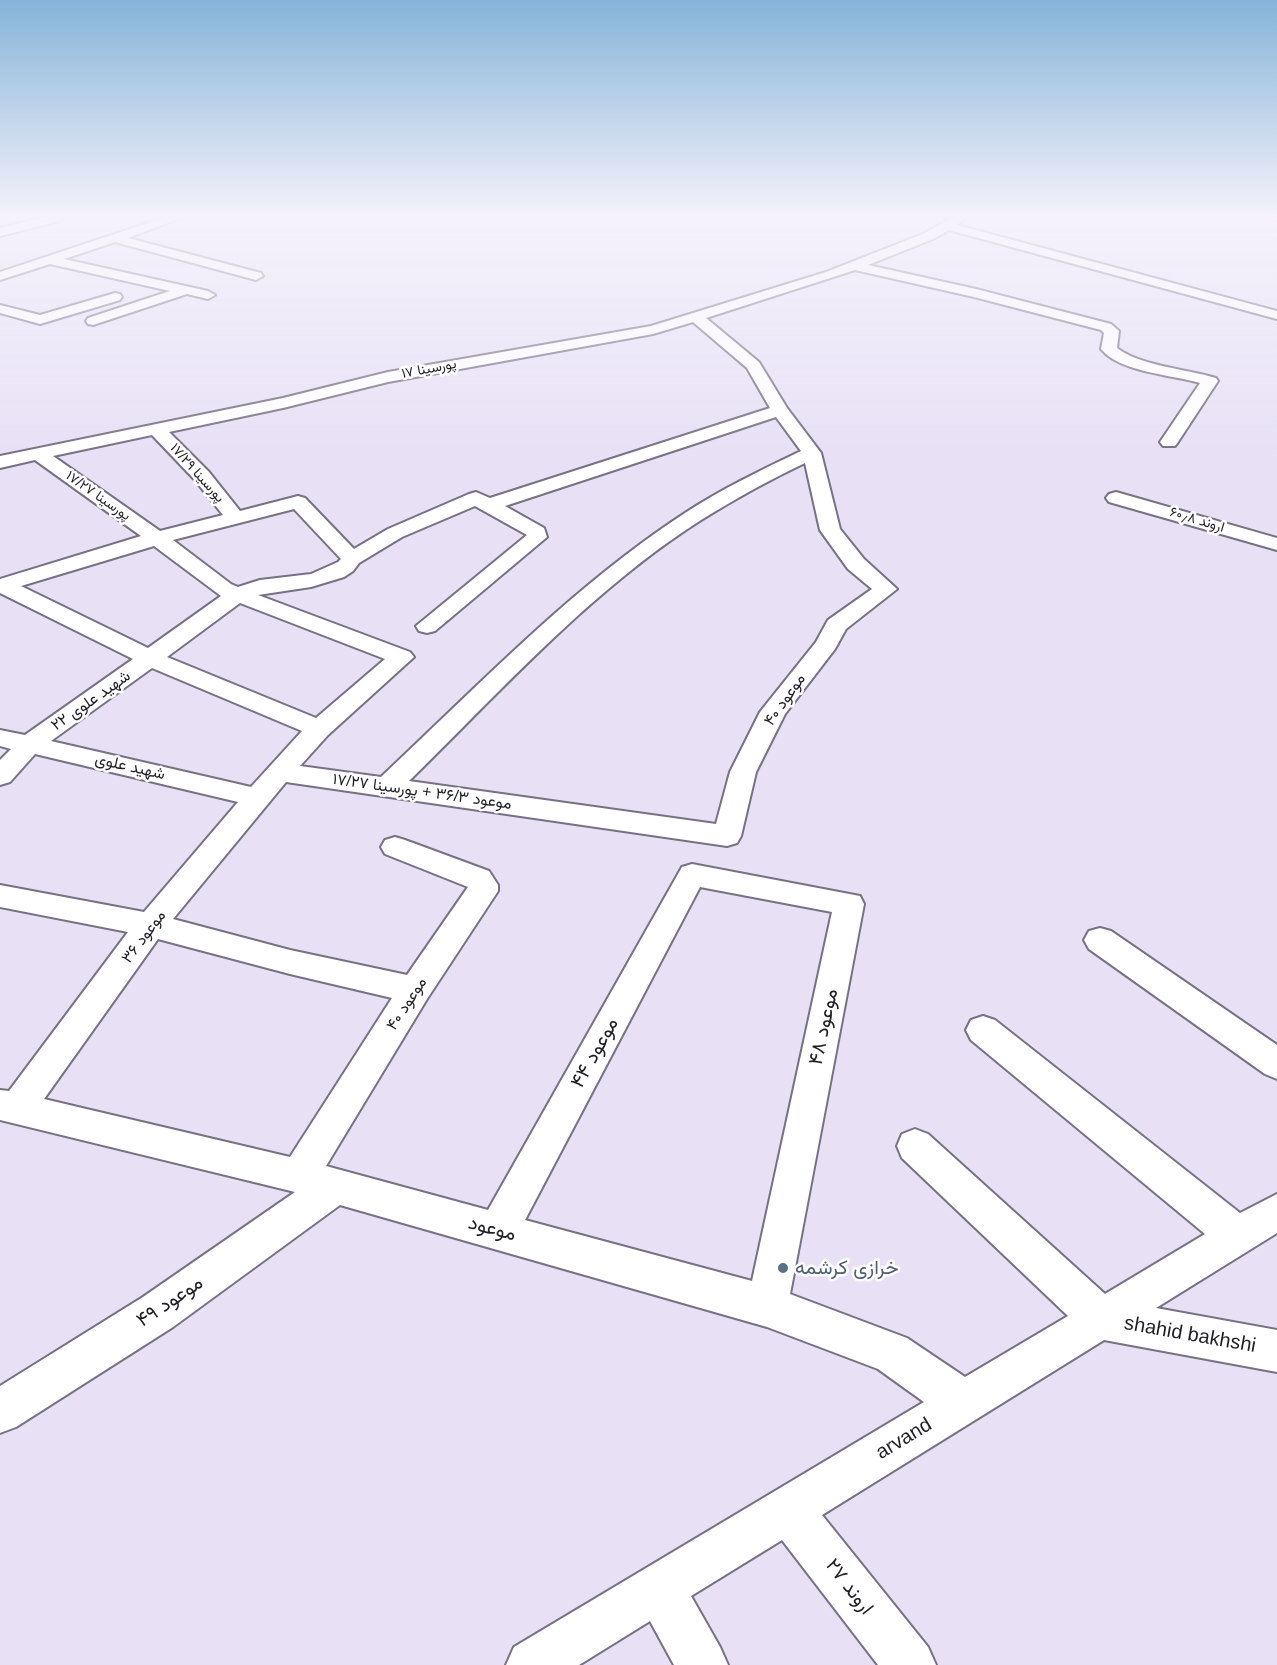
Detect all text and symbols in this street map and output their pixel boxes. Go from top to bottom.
street label: پورسینا ۱۷ [400,355,458,383]
street label: پورسینا ۱۷/۲۹ [166,440,228,506]
street label: پورسینا ۱۷/۲۷ [62,468,134,524]
street label: اروند ۶۰٫۸ [1168,504,1226,536]
street label: شهید علوی ۲۲ [48,667,134,735]
street label: موعود ۴۰ [760,670,810,730]
street label: شهید علوی [93,750,167,784]
street label: موعود ۳۶/۳ + پورسینا ۱۷/۲۷ [331,770,513,814]
street label: موعود ۳۶ [118,907,170,967]
street label: موعود ۴۰ [383,974,431,1034]
street label: موعود ۴۸ [804,987,844,1067]
street label: موعود ۴۴ [566,1014,624,1092]
street label: موعود [465,1211,519,1247]
place label: خرازی کرشمه [795,1256,899,1280]
marker: خرازی کرشمه [776,1261,790,1275]
street label: موعود ۴۹ [132,1271,208,1333]
street label: shahid bakhshi [1122,1312,1258,1358]
street label: arvand [872,1413,936,1465]
street label: اروند ۲۷ [820,1554,878,1620]

